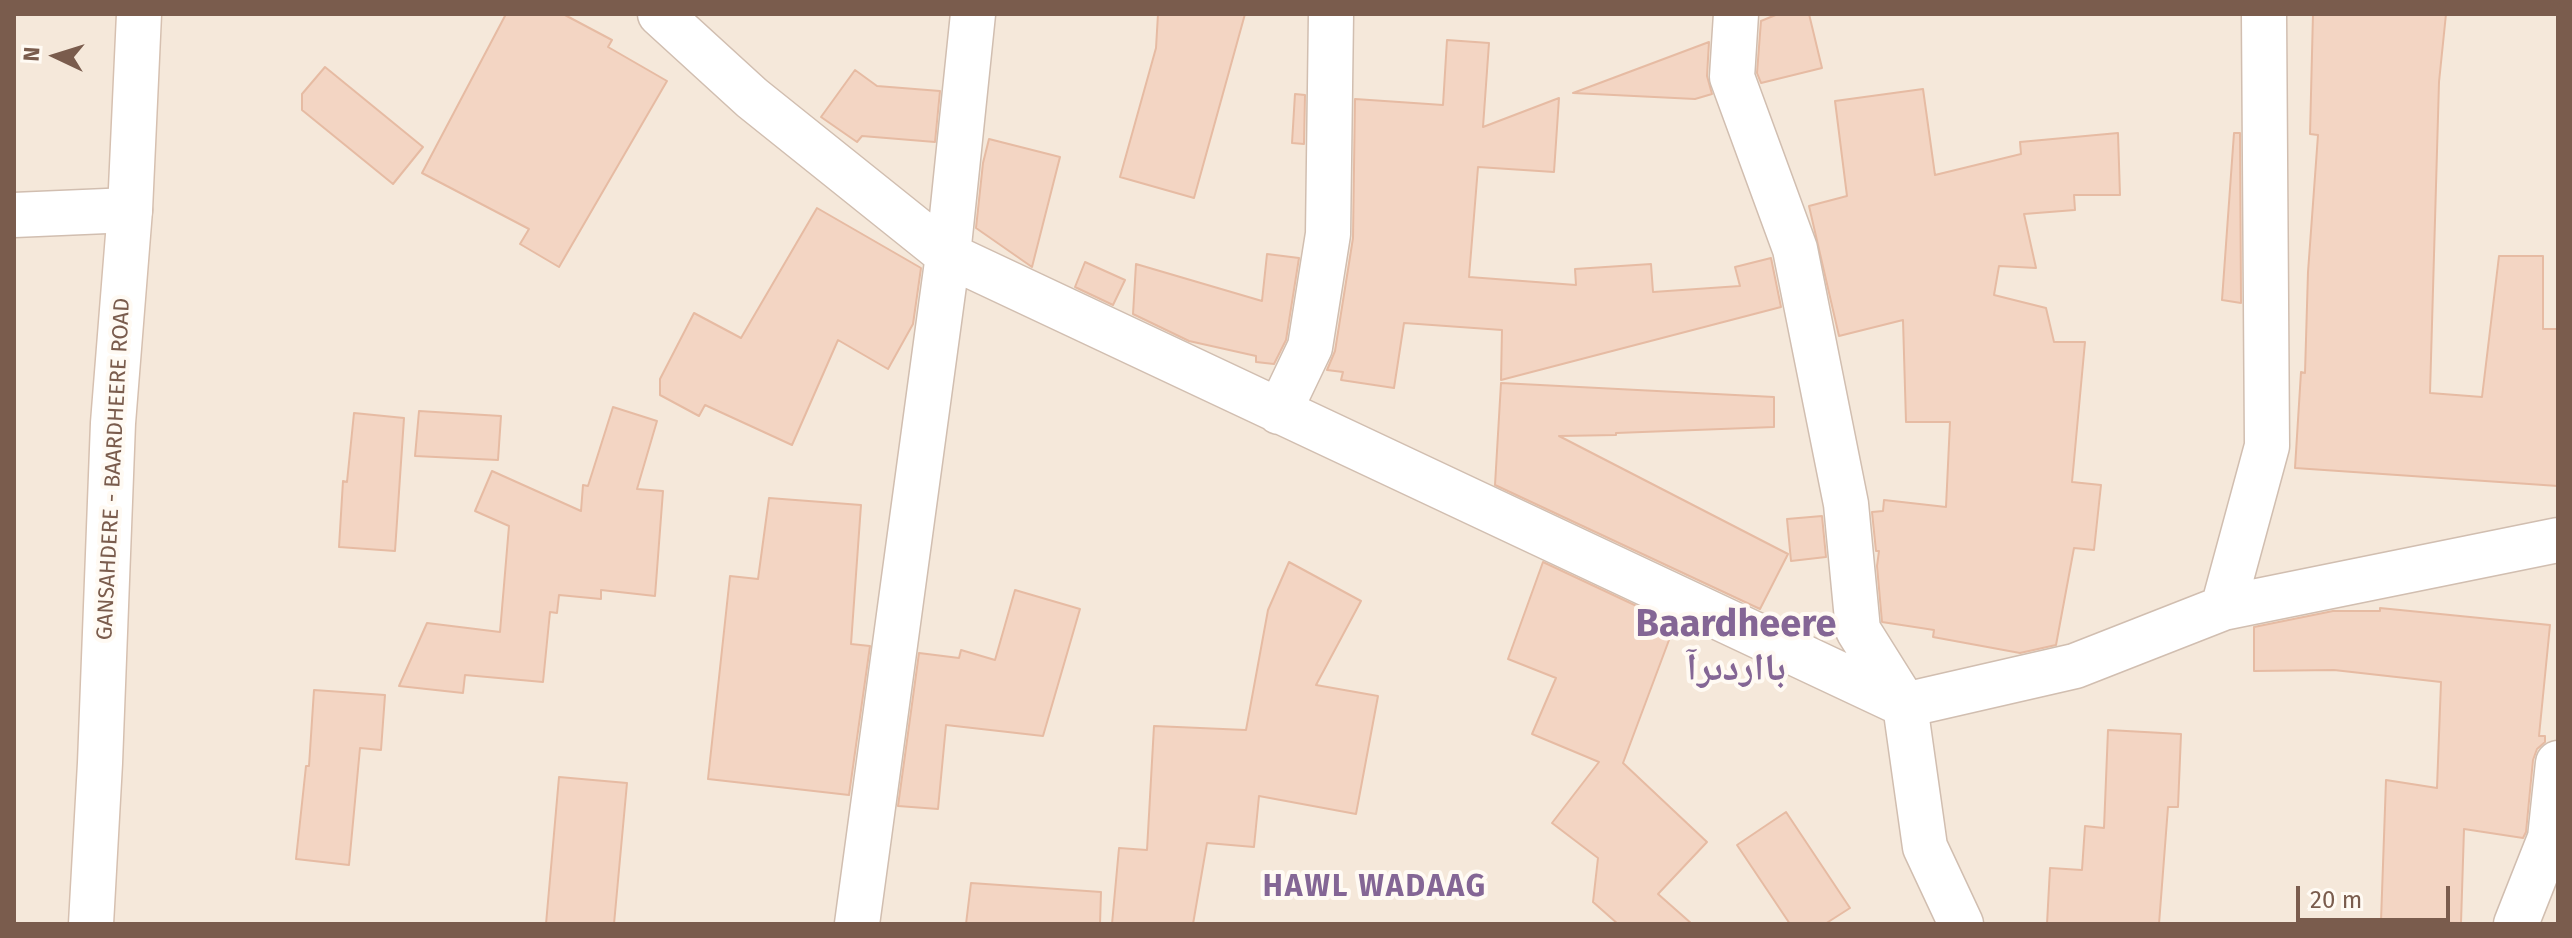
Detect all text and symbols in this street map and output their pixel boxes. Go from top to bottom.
north arrow [16,16,96,96]
text: N [18,46,46,63]
street label: GANSAHDERE - BAARDHEERE ROAD [92,297,136,641]
district label: Baardheere بااردىرآ [1636,602,1836,692]
district label: HAWL WADAAG [1263,870,1487,906]
scale bar [2300,870,2454,920]
text: 20 m [2310,886,2362,914]

